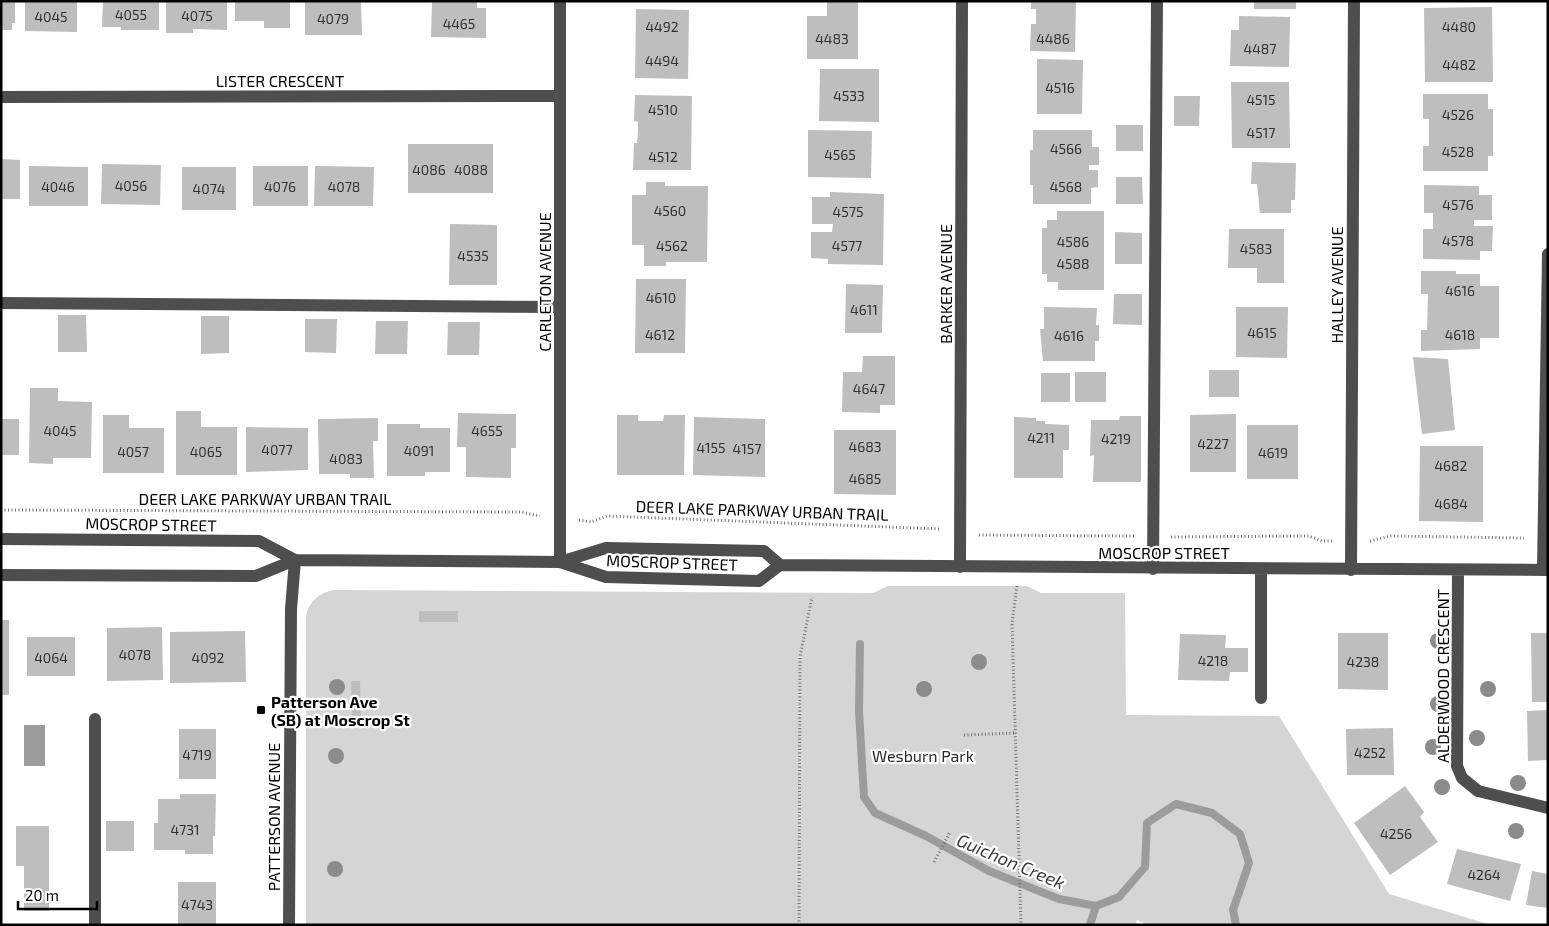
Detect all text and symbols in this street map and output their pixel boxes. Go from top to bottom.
house number: 4055 [115,6,147,23]
house number: 4075 [181,7,213,24]
house number: 4045 [34,8,68,25]
house number: 4079 [317,10,349,27]
house number: 4465 [443,15,475,32]
house number: 4492 [645,18,679,35]
house number: 4480 [1442,18,1476,35]
house number: 4483 [815,30,849,47]
house number: 4486 [1036,30,1070,47]
house number: 4487 [1244,40,1276,57]
house number: 4494 [645,52,679,69]
house number: 4482 [1442,56,1476,73]
street label: LISTER CRESCENT [216,71,344,90]
house number: 4516 [1045,79,1075,96]
house number: 4533 [833,87,865,104]
house number: 4515 [1246,91,1276,108]
house number: 4510 [648,101,678,118]
house number: 4526 [1442,106,1474,123]
house number: 4517 [1247,124,1275,141]
house number: 4566 [1050,140,1082,157]
house number: 4528 [1442,143,1474,160]
house number: 4565 [824,146,856,163]
house number: 4512 [648,148,678,165]
house number: 4086 [412,161,446,178]
house number: 4088 [454,161,488,178]
house number: 4056 [115,177,147,194]
house number: 4046 [41,178,75,195]
house number: 4076 [264,178,296,195]
house number: 4078 [328,178,360,195]
house number: 4568 [1050,178,1082,195]
house number: 4074 [193,180,225,197]
house number: 4576 [1442,196,1474,213]
house number: 4560 [654,202,686,219]
house number: 4575 [833,203,863,220]
street label: CARLETON AVENUE [535,212,554,352]
street label: BARKER AVENUE [936,224,955,344]
street label: HALLEY AVENUE [1327,227,1346,343]
house number: 4578 [1442,232,1474,249]
house number: 4586 [1057,233,1089,250]
house number: 4562 [656,237,688,254]
house number: 4577 [832,237,862,254]
house number: 4583 [1240,240,1272,257]
house number: 4535 [457,247,489,264]
house number: 4588 [1056,255,1090,272]
house number: 4616 [1445,282,1475,299]
house number: 4610 [646,289,676,306]
house number: 4611 [850,301,878,318]
house number: 4615 [1247,324,1277,341]
house number: 4612 [645,326,675,343]
house number: 4618 [1445,326,1475,343]
house number: 4616 [1054,327,1084,344]
house number: 4647 [853,380,885,397]
house number: 4045 [43,422,77,439]
house number: 4655 [471,422,503,439]
house number: 4211 [1027,429,1055,446]
house number: 4219 [1101,430,1131,447]
house number: 4227 [1197,435,1229,452]
house number: 4683 [849,438,881,455]
house number: 4155 [696,439,726,456]
house number: 4157 [733,440,761,457]
house number: 4077 [261,441,293,458]
house number: 4091 [404,442,434,459]
house number: 4057 [117,443,149,460]
house number: 4065 [190,443,222,460]
house number: 4619 [1258,444,1288,461]
house number: 4083 [329,450,363,467]
house number: 4682 [1435,457,1468,474]
house number: 4685 [849,470,881,487]
street label: DEER LAKE PARKWAY URBAN TRAIL [139,489,391,508]
house number: 4684 [1434,495,1468,512]
street label: DEER LAKE PARKWAY URBAN TRAIL [635,496,889,524]
street label: MOSCROP STREET [85,513,217,535]
street label: MOSCROP STREET [1098,543,1230,562]
street label: MOSCROP STREET [606,550,738,574]
street label: ALDERWOOD CRESCENT [1433,589,1452,763]
house number: 4078 [119,646,151,663]
house number: 4064 [34,649,68,666]
house number: 4092 [192,649,225,666]
house number: 4218 [1198,652,1228,669]
house number: 4238 [1347,653,1379,670]
place label: Patterson Ave (SB) at Moscrop St [271,692,410,729]
marker: Patterson Ave (SB) at Moscrop St [255,704,267,716]
street label: PATTERSON AVENUE [264,743,283,891]
house number: 4252 [1354,744,1386,761]
house number: 4719 [182,746,212,763]
park label: Wesburn Park [872,746,974,765]
house number: 4731 [170,821,200,838]
house number: 4256 [1380,825,1412,842]
water label: Guichon Creek [954,828,1068,894]
house number: 4264 [1467,866,1501,883]
scale bar [18,878,96,910]
text: 20 m [25,886,59,904]
house number: 4743 [181,896,213,913]

